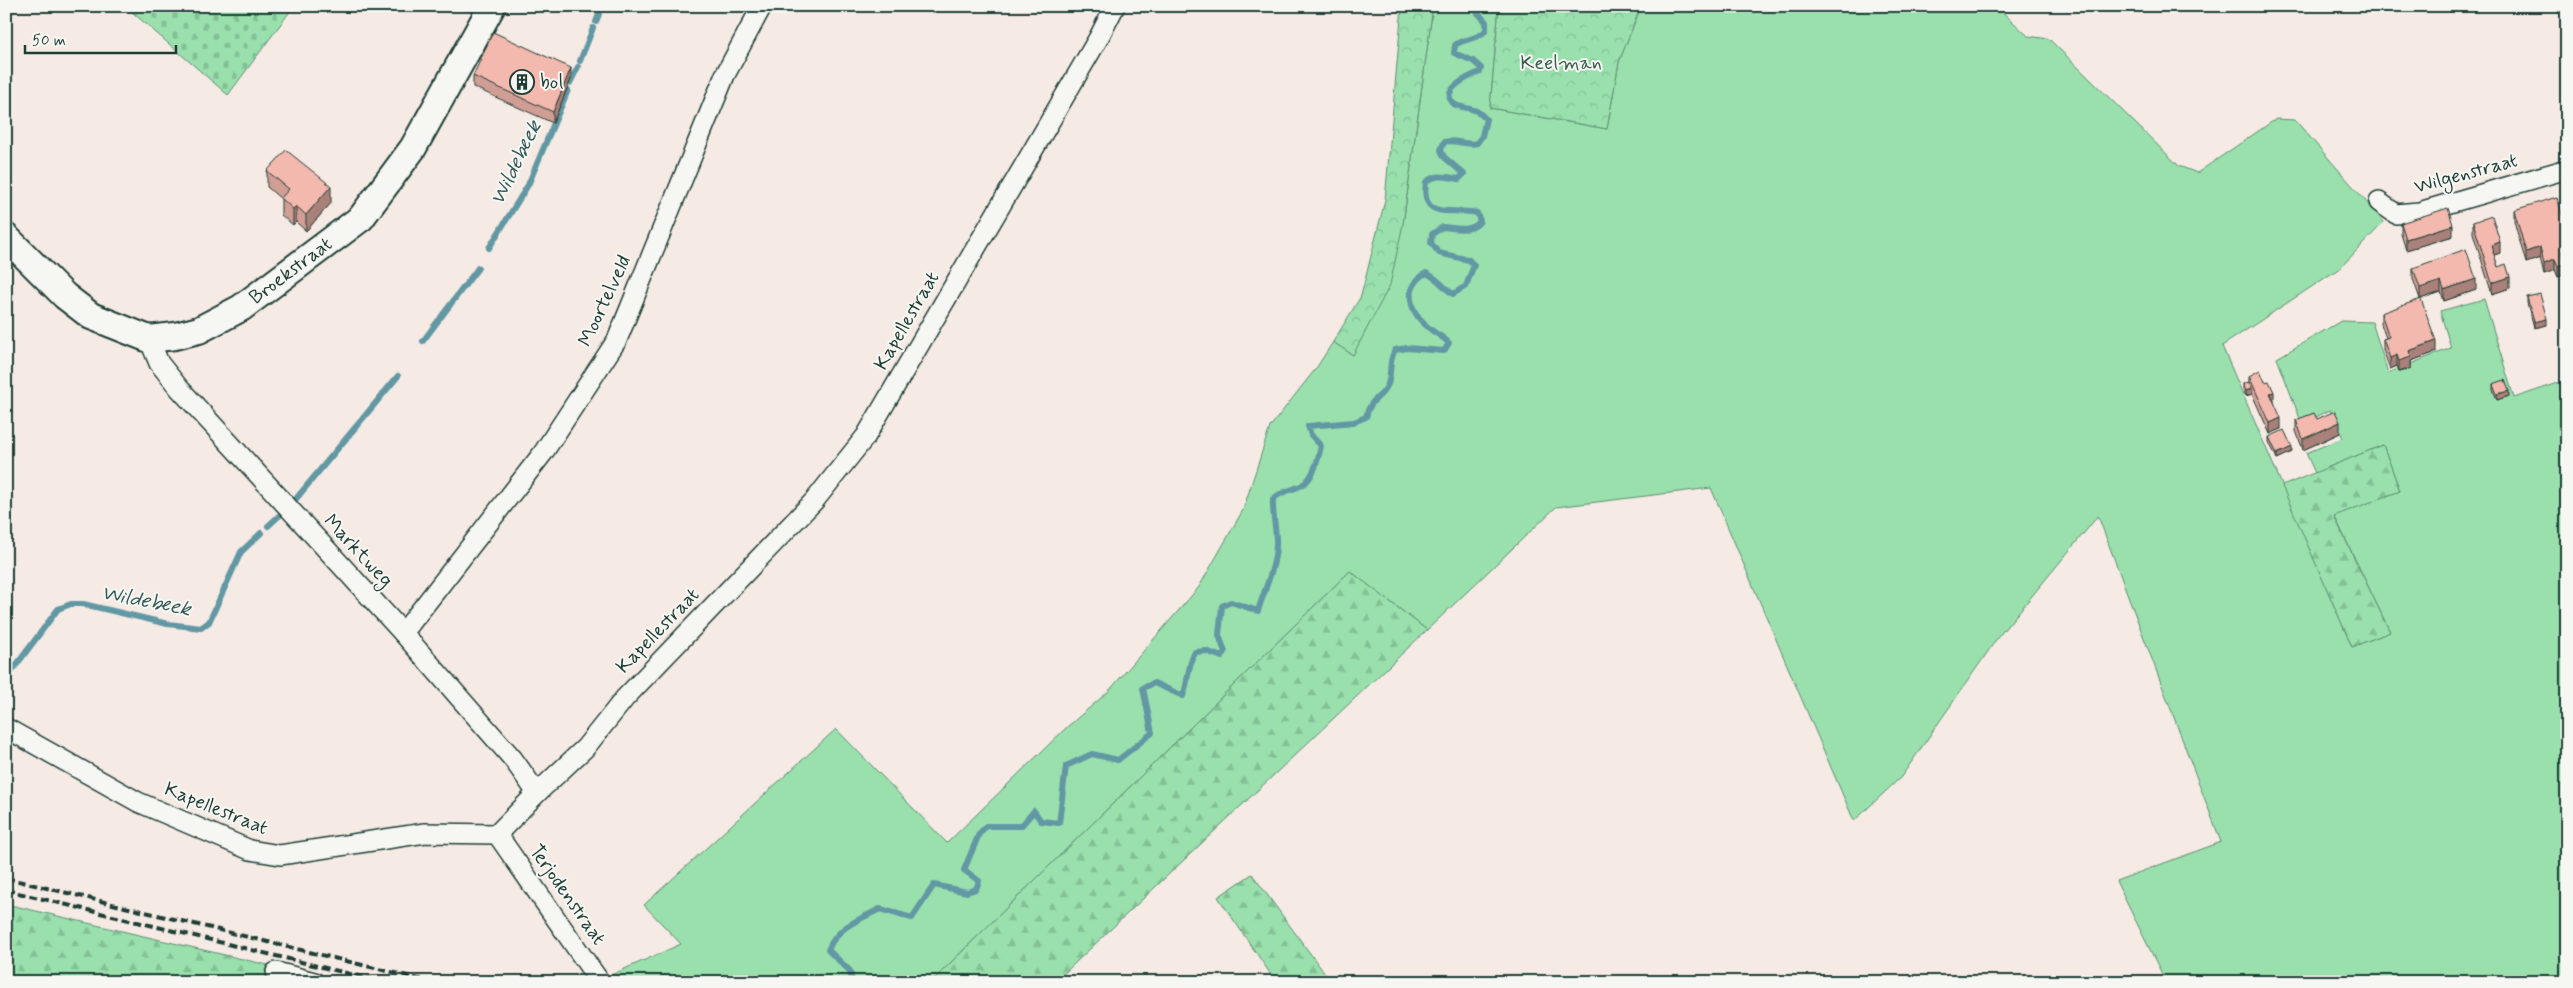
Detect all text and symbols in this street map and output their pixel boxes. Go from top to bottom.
scale bar [25,22,176,54]
text: 50 m [32,31,66,51]
park label: Keelman [1520,50,1602,77]
building icon: bol [509,69,535,95]
place label: bol [540,69,563,96]
water label: Wildebeek [484,115,549,210]
street label: Wilgenstraat [2411,147,2521,202]
street label: Broekstraat [243,231,338,311]
street label: Moortelveld [572,251,638,351]
street label: Kapellestraat [868,267,946,375]
street label: Marktweg [316,509,399,594]
water label: Wildebeek [99,579,194,624]
street label: Kapellestraat [610,582,706,680]
street label: Kapellestraat [160,776,272,842]
street label: Terjodenstraat [522,839,612,951]

